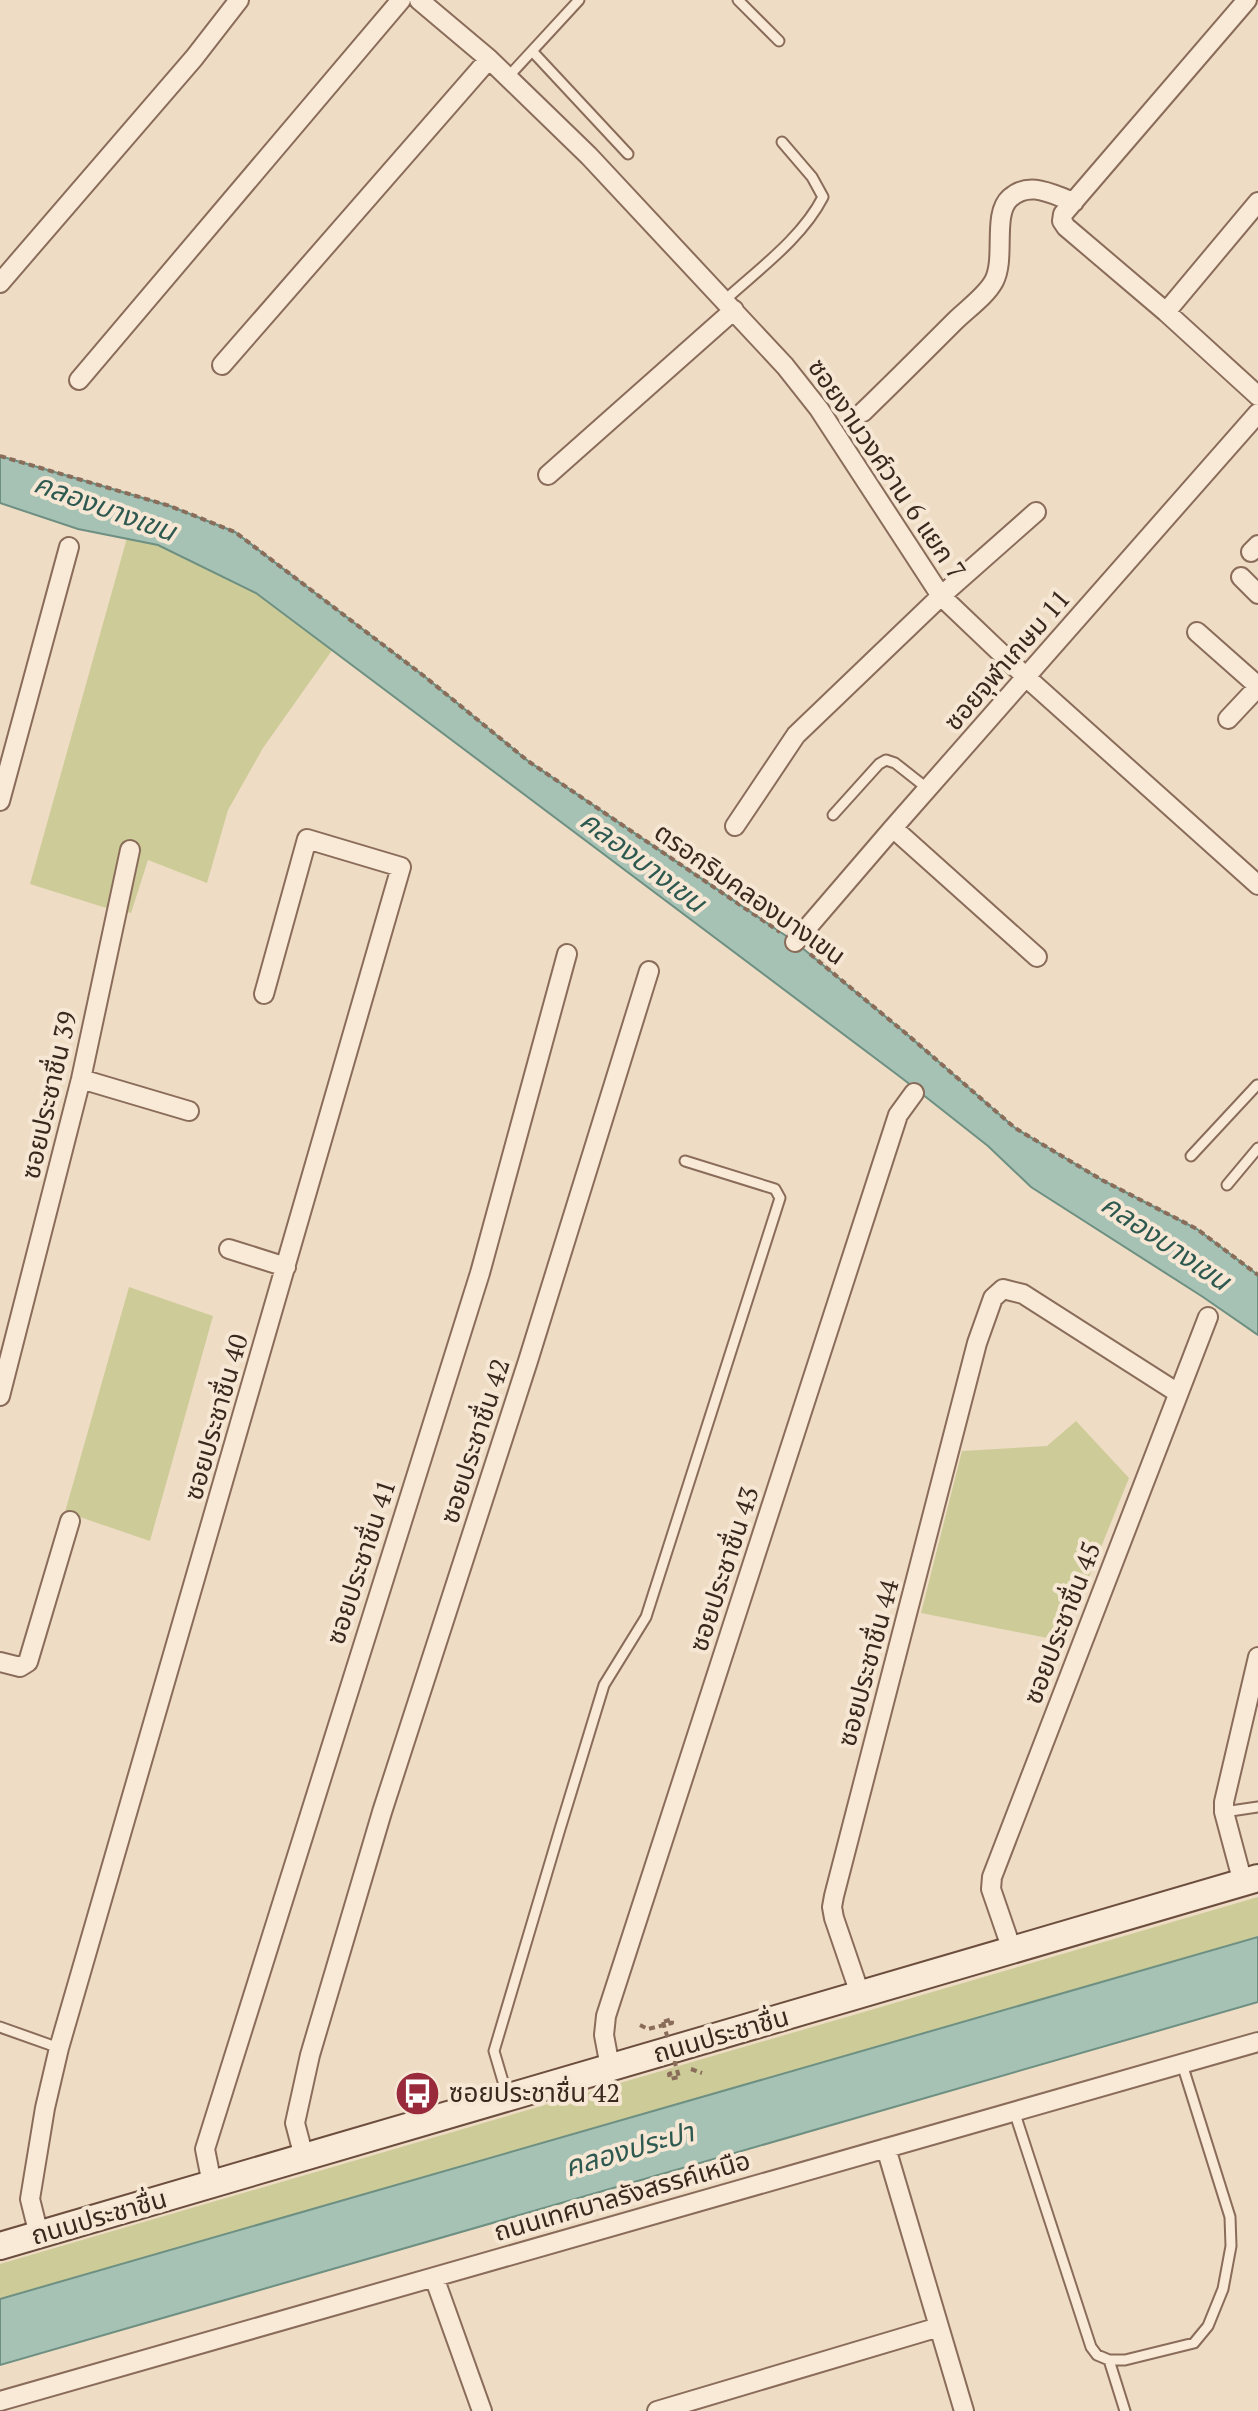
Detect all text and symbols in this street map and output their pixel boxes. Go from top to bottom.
street label: ซอยงามวงศ์วาน 6 แยก 7 [801,351,974,585]
water label: คลองบางเขน [29,464,183,550]
street label: ซอยจุฬาเกษม 11 [936,582,1077,737]
water label: คลองบางเขน [573,801,715,921]
street label: ตรอกริมคลองบางเขน [648,814,853,972]
street label: ซอยประชาชื่น 39 [12,1008,84,1182]
water label: คลองบางเขน [1095,1185,1239,1299]
street label: ซอยประชาชื่น 40 [175,1330,255,1504]
street label: ซอยประชาชื่น 42 [431,1354,517,1527]
street label: ซอยประชาชื่น 41 [317,1475,403,1648]
street label: ซอยประชาชื่น 43 [680,1482,766,1655]
street label: ซอยประชาชื่น 45 [1015,1537,1108,1709]
street label: ซอยประชาชื่น 44 [828,1576,906,1750]
street label: ถนนประชาชื่น [649,1998,793,2070]
bus stop icon: ซอยประชาชื่น 42 [394,2069,442,2117]
place label: ซอยประชาชื่น 42 [449,2075,620,2109]
water label: คลองประปา [560,2112,699,2185]
street label: ถนนเทศบาลรังสรรค์เหนือ [490,2142,754,2248]
street label: ถนนประชาชื่น [27,2180,171,2252]

